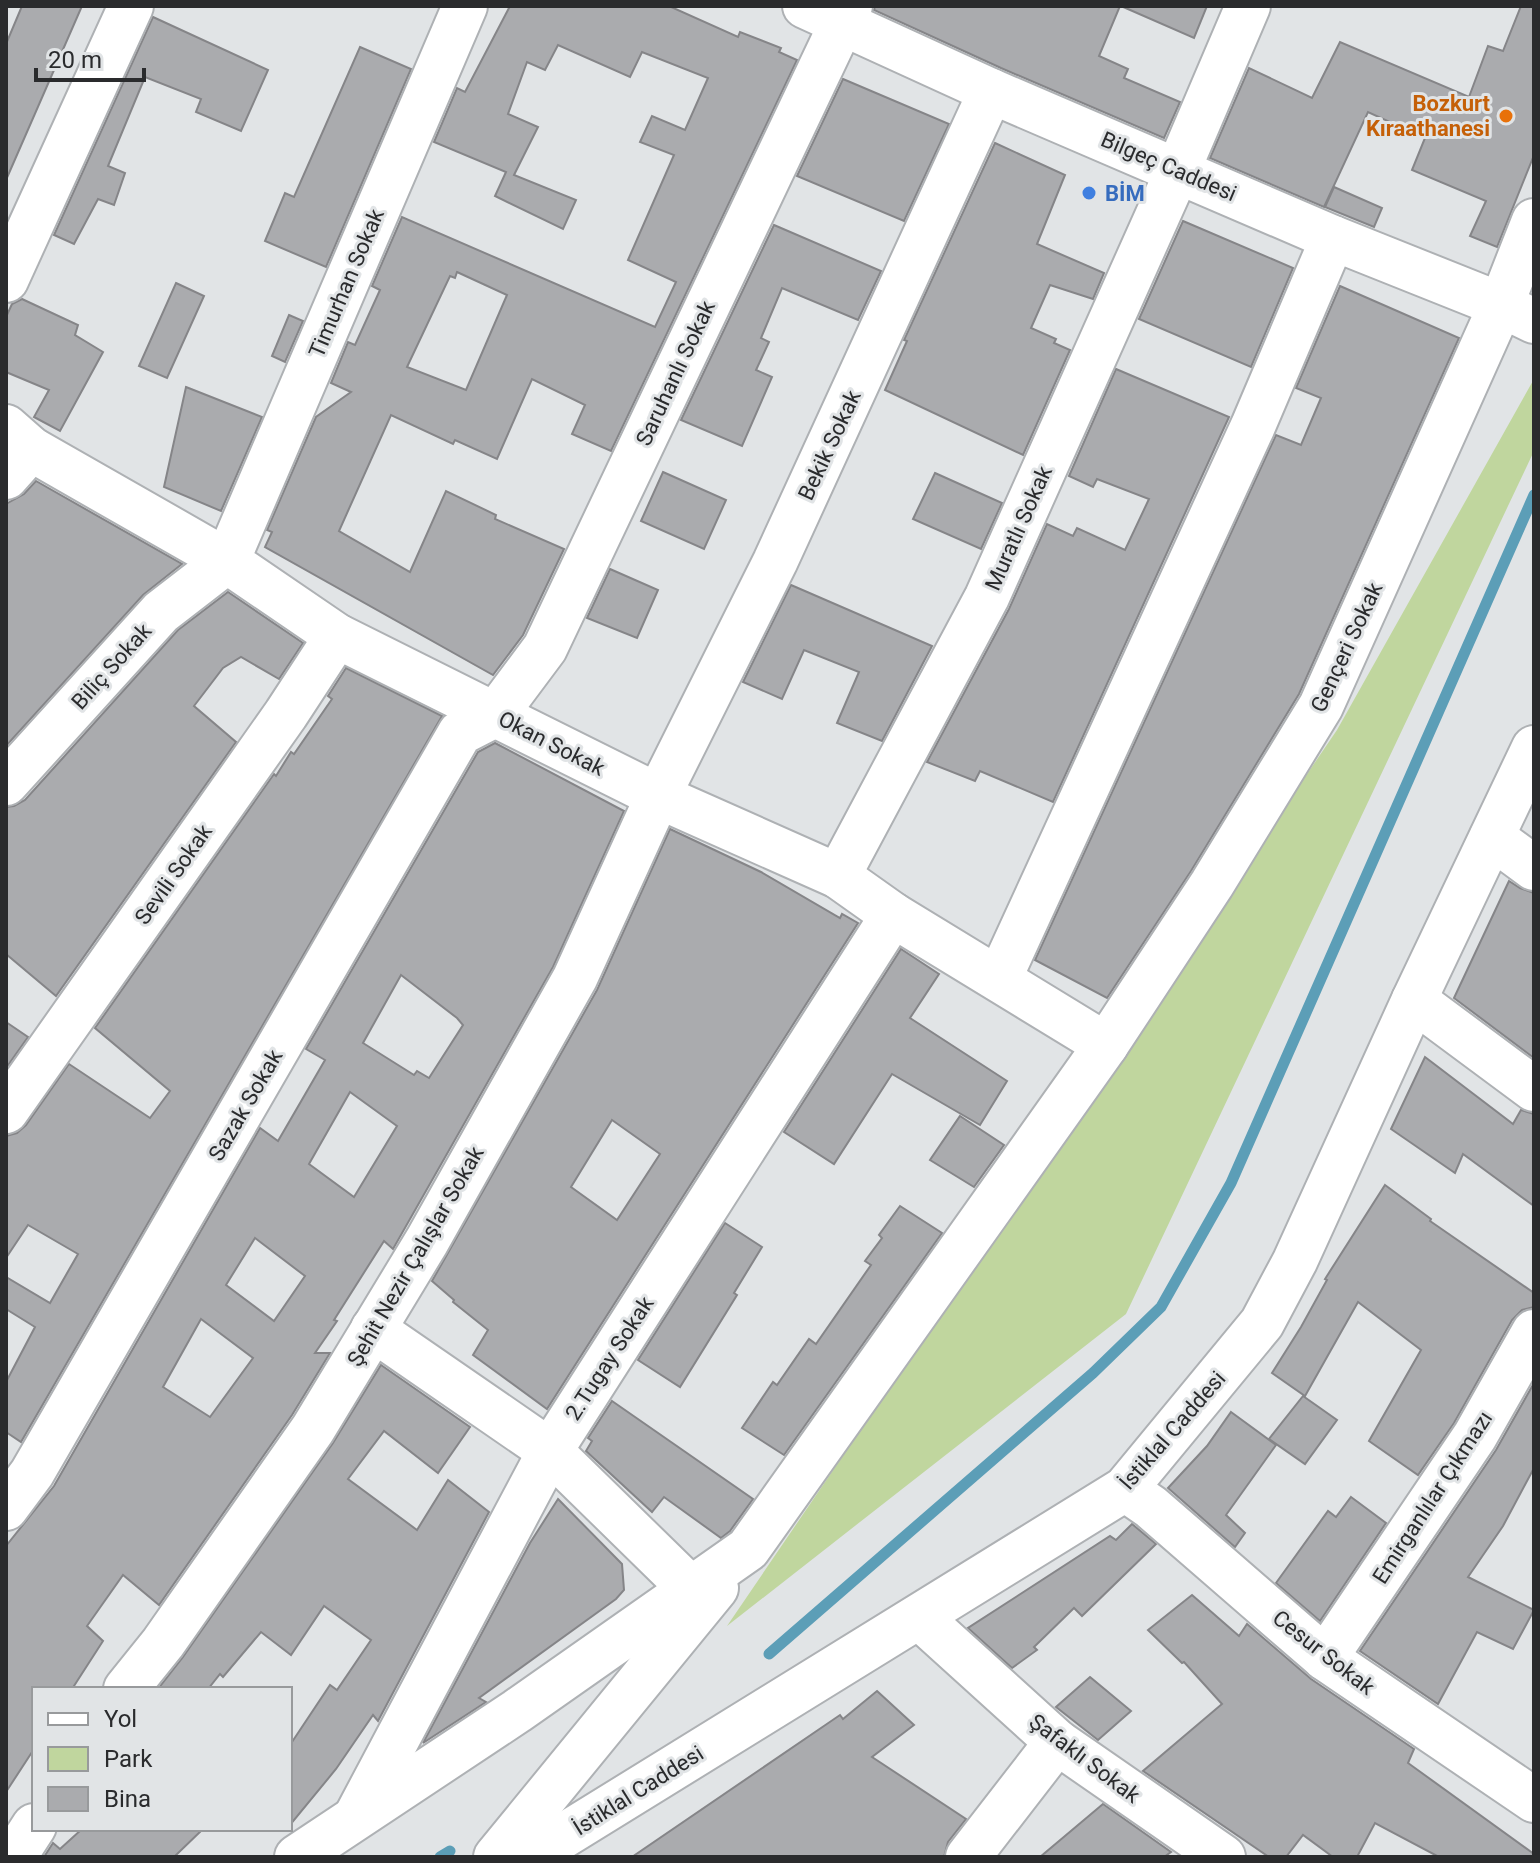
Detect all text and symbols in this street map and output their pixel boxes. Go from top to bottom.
scale bar [36,32,144,82]
text: 20 m [48,46,102,74]
place label: Bozkurt Kıraathanesi [1366,91,1491,141]
marker: Bozkurt Kıraathanesi [1497,107,1515,125]
street label: Bilgeç Caddesi [1097,127,1240,206]
place label: BİM [1105,181,1145,206]
marker: BİM [1080,184,1098,202]
street label: Timurhan Sokak [304,204,389,361]
street label: Saruhanlı Sokak [631,296,720,450]
street label: Bekik Sokak [793,386,866,504]
street label: Muratlı Sokak [980,461,1057,594]
street label: Gençeri Sokak [1306,578,1388,716]
street label: Biliç Sokak [66,618,157,714]
street label: Okan Sokak [495,706,610,781]
street label: Sevili Sokak [130,819,218,929]
street label: Sazak Sokak [204,1044,288,1165]
street label: Şehit Nezir Çalışlar Sokak [342,1141,489,1371]
street label: 2.Tugay Sokak [560,1291,659,1425]
street label: İstiklal Caddesi [1114,1366,1231,1495]
street label: Emirganlılar Çıkmazı [1367,1406,1497,1588]
street label: Cesur Sokak [1268,1605,1380,1700]
legend [32,1687,292,1831]
text: Yol [104,1705,137,1733]
street label: Şafaklı Sokak [1024,1709,1146,1809]
street label: İstiklal Caddesi [569,1740,708,1840]
text: Park [104,1745,153,1773]
text: Bina [104,1785,151,1813]

